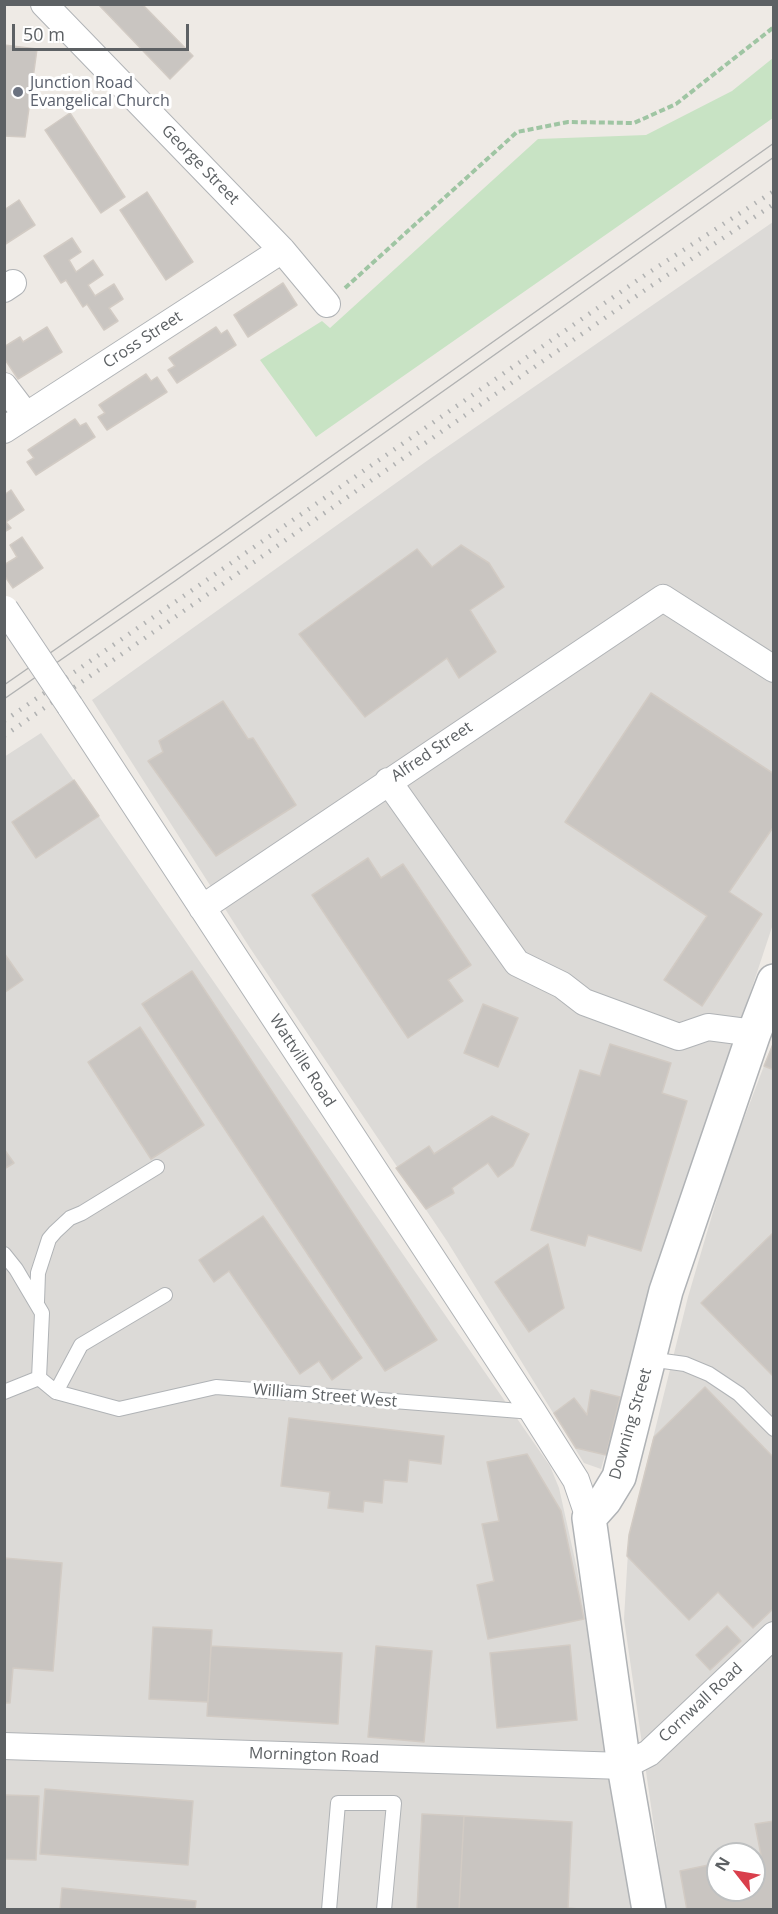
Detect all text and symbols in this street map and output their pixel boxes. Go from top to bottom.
scale bar [15,12,192,50]
text: 50 m [23,22,65,46]
place label: Junction Road Evangelical Church [30,73,170,111]
marker: Junction Road Evangelical Church [11,85,25,99]
street label: George Street [157,121,243,209]
street label: Cross Street [100,307,186,373]
street label: Alfred Street [388,718,476,786]
street label: Wattville Road [265,1011,339,1111]
street label: Downing Street [606,1366,656,1482]
street label: William Street West [252,1380,398,1412]
street label: Cornwall Road [655,1659,747,1747]
street label: Mornington Road [249,1744,379,1768]
north arrow [706,1842,766,1902]
text: N [710,1853,735,1875]

